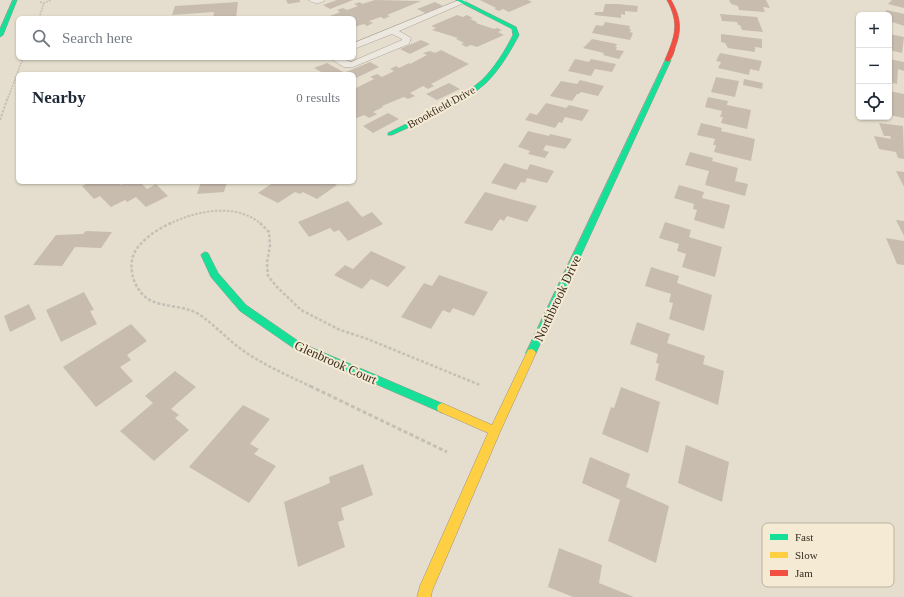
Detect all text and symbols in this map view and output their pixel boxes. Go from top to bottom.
map controls [856,12,892,120]
button: + [856,12,892,48]
search box [16,16,356,60]
icon: search [30,27,52,49]
text: Search here [62,30,132,46]
button: − [856,48,892,84]
street label: Brookfield Drive [405,83,477,131]
button: locate [856,84,892,120]
text: Nearby [32,88,86,107]
text: 0 results [296,90,340,105]
street label: Northbrook Drive [531,252,584,344]
street label: Glenbrook Court [292,338,380,387]
legend [762,523,894,587]
text: Fast [795,531,813,543]
text: Slow [795,549,818,561]
text: Jam [795,567,813,579]

